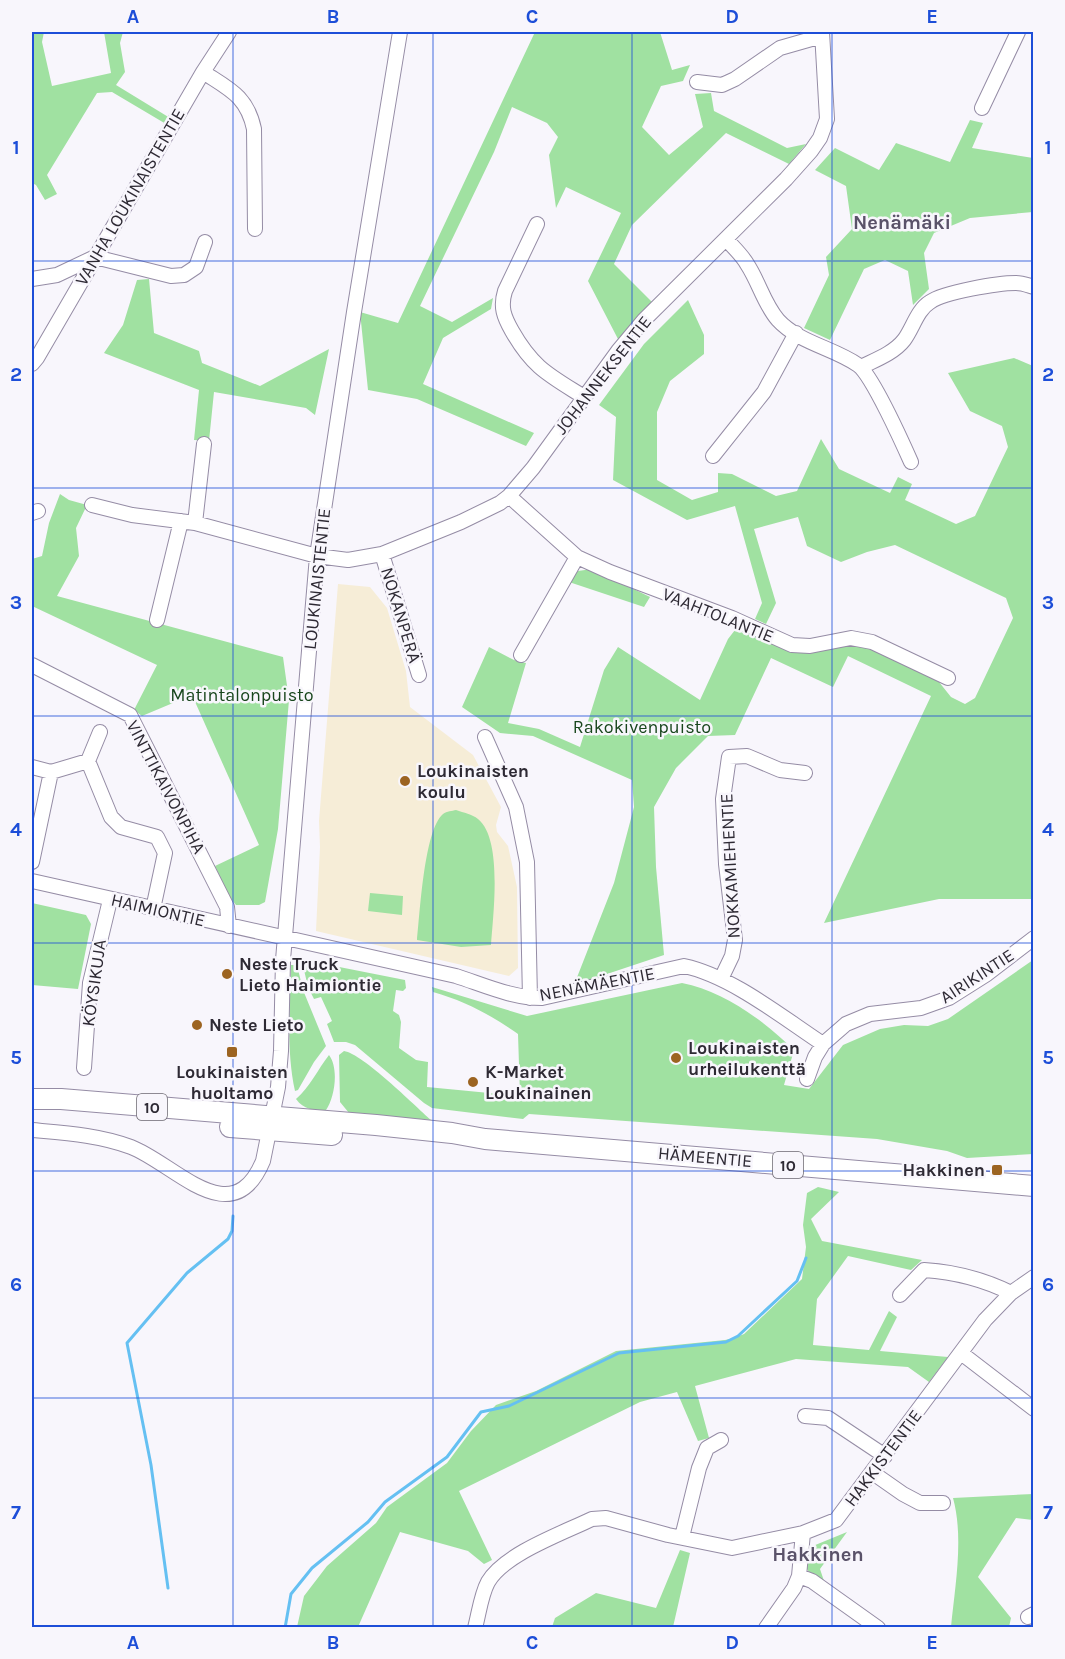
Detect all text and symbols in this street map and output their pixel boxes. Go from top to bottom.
text: A [127,5,140,28]
text: B [327,5,339,28]
text: C [526,5,538,28]
text: D [725,5,739,28]
text: E [926,5,938,28]
street label: VANHA LOUKINAISTENTIE [70,105,190,289]
text: 1 [12,136,20,159]
text: 1 [1044,136,1052,159]
district label: Nenämäki [853,211,951,234]
street label: JOHANNEKSENTIE [550,311,656,439]
text: 2 [10,363,22,386]
text: 2 [1042,363,1054,386]
street label: LOUKINAISTENTIE [299,507,335,651]
street label: NOKANPERÄ [376,564,426,666]
street label: VAAHTOLANTIE [659,583,777,647]
text: 3 [10,591,22,614]
text: 3 [1042,591,1054,614]
park label: Matintalonpuisto [170,684,314,706]
street label: VINTTIKAIVONPIHA [122,716,210,858]
park label: Rakokivenpuisto [573,716,711,738]
place label: Loukinaisten koulu [417,760,529,803]
marker: Loukinaisten koulu [398,774,412,788]
street label: NOKKAMIEHENTIE [715,793,745,939]
text: 4 [10,818,22,841]
text: 4 [1042,818,1054,841]
street label: HAIMIONTIE [109,889,207,931]
street label: KÖYSIKUJA [77,938,111,1028]
street label: AIRIKINTIE [936,944,1018,1008]
place label: Neste Truck Lieto Haimiontie [239,953,381,996]
street label: NENÄMÄENTIE [537,962,657,1006]
marker: Neste Truck Lieto Haimiontie [220,967,234,981]
place label: Neste Lieto [209,1014,304,1036]
marker: Neste Lieto [190,1018,204,1032]
place label: Loukinaisten urheilukenttä [688,1037,806,1080]
marker: Loukinaisten huoltamo [225,1045,239,1059]
text: 5 [10,1046,22,1069]
text: 5 [1042,1046,1054,1069]
marker: Loukinaisten urheilukenttä [669,1051,683,1065]
place label: Loukinaisten huoltamo [176,1061,288,1104]
place label: K-Market Loukinainen [485,1061,592,1104]
marker: K-Market Loukinainen [466,1075,480,1089]
road number: 10 [137,1094,167,1120]
street label: HÄMEENTIE [657,1142,753,1172]
road number: 10 [773,1152,803,1178]
place label: Hakkinen [903,1159,985,1181]
marker: Hakkinen [990,1163,1004,1177]
text: 6 [10,1273,22,1296]
text: 6 [1042,1273,1054,1296]
street label: HAKKISTENTIE [839,1405,927,1511]
text: 7 [11,1501,21,1524]
text: 7 [1043,1501,1053,1524]
district label: Hakkinen [772,1543,864,1566]
text: A [127,1631,140,1654]
text: B [327,1631,339,1654]
text: C [526,1631,538,1654]
text: D [725,1631,739,1654]
text: E [926,1631,938,1654]

